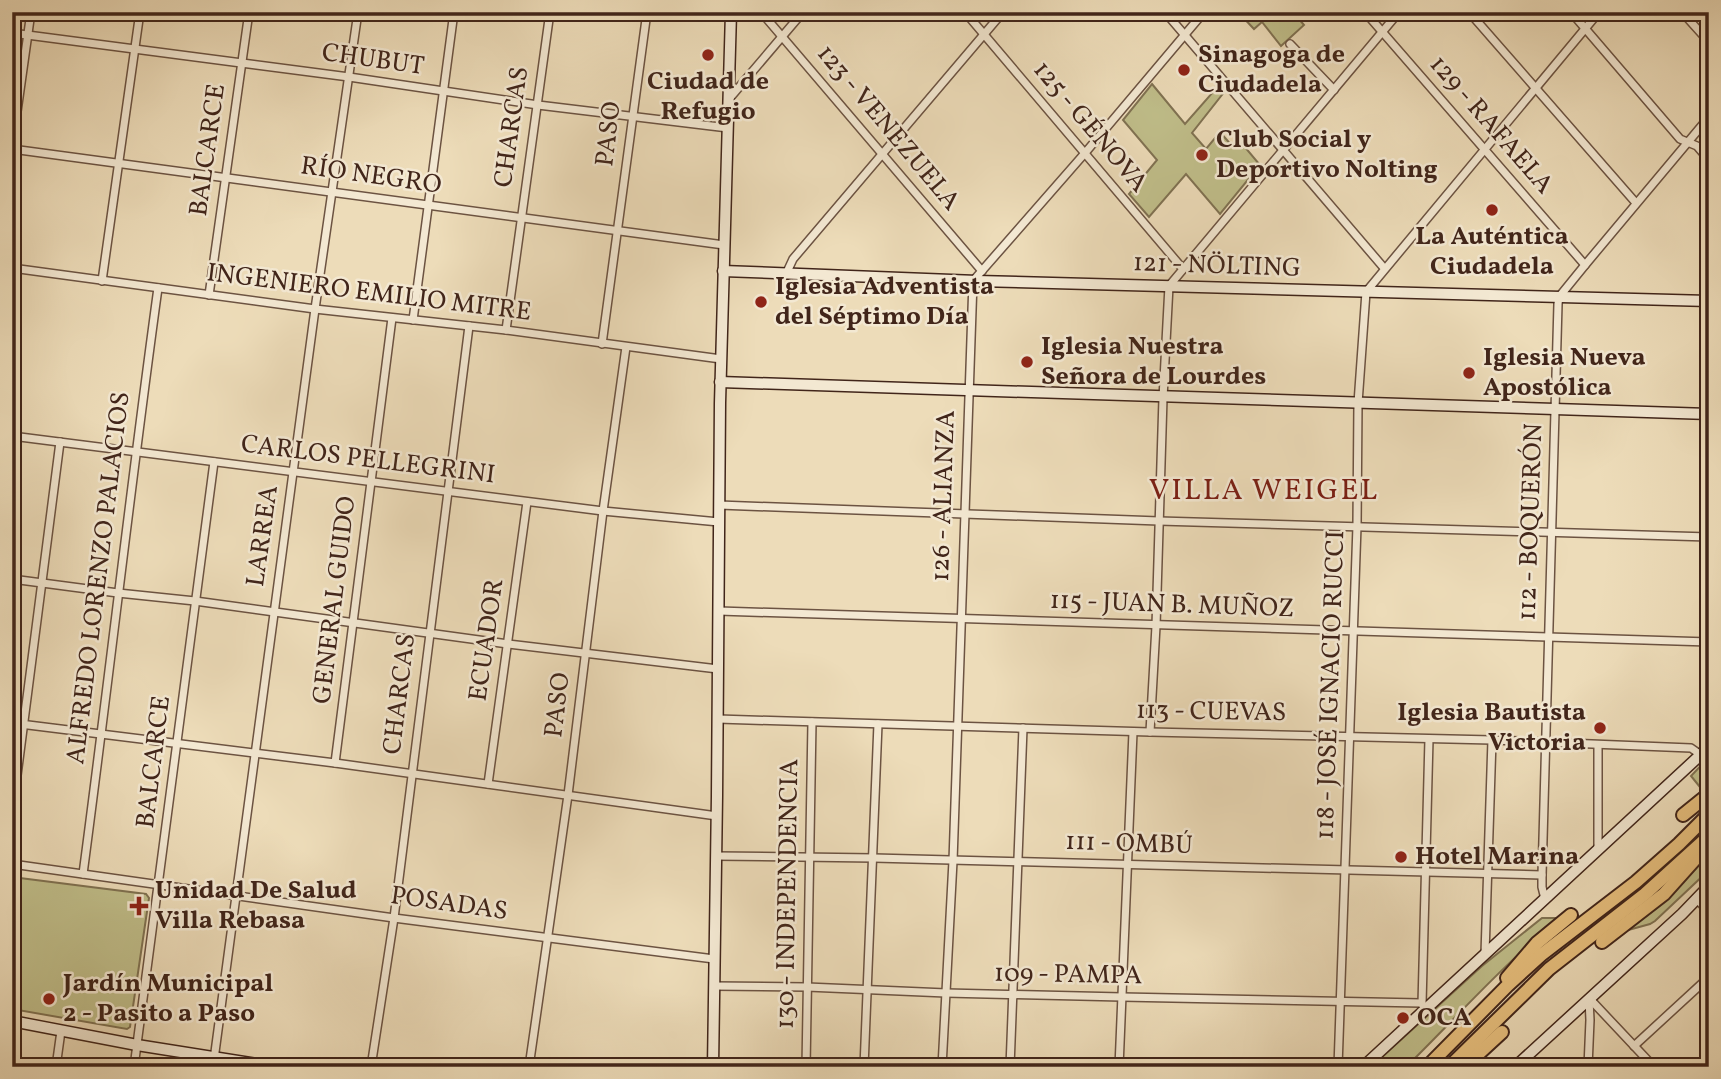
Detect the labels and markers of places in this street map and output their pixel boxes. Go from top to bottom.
place label: Sinagoga de Ciudadela [1198,37,1345,103]
marker: Ciudad de Refugio [700,47,716,63]
marker: Sinagoga de Ciudadela [1176,62,1192,78]
place label: Ciudad de Refugio [647,64,769,130]
place label: Club Social y Deportivo Nolting [1216,122,1438,188]
marker: Club Social y Deportivo Nolting [1194,147,1210,163]
marker: La Auténtica Ciudadela [1484,202,1500,218]
place label: La Auténtica Ciudadela [1415,219,1569,285]
place label: Iglesia Adventista del Séptimo Día [775,269,994,335]
marker: Iglesia Adventista del Séptimo Día [753,294,769,310]
place label: Iglesia Nuestra Señora de Lourdes [1041,329,1266,395]
place label: Iglesia Nueva Apostólica [1483,340,1646,406]
marker: Iglesia Nuestra Señora de Lourdes [1019,354,1035,370]
marker: Iglesia Nueva Apostólica [1461,365,1477,381]
place label: Iglesia Bautista Victoria [1397,695,1586,761]
marker: Iglesia Bautista Victoria [1592,720,1608,736]
place label: Hotel Marina [1415,839,1579,875]
marker: Hotel Marina [1393,849,1409,865]
place label: Unidad De Salud Villa Rebasa [155,873,357,939]
marker: Unidad De Salud Villa Rebasa [129,896,149,916]
place label: Jardín Municipal 2 - Pasito a Paso [62,966,274,1032]
marker: Jardín Municipal 2 - Pasito a Paso [41,991,57,1007]
place label: OCA [1417,1000,1472,1036]
marker: OCA [1395,1010,1411,1026]

